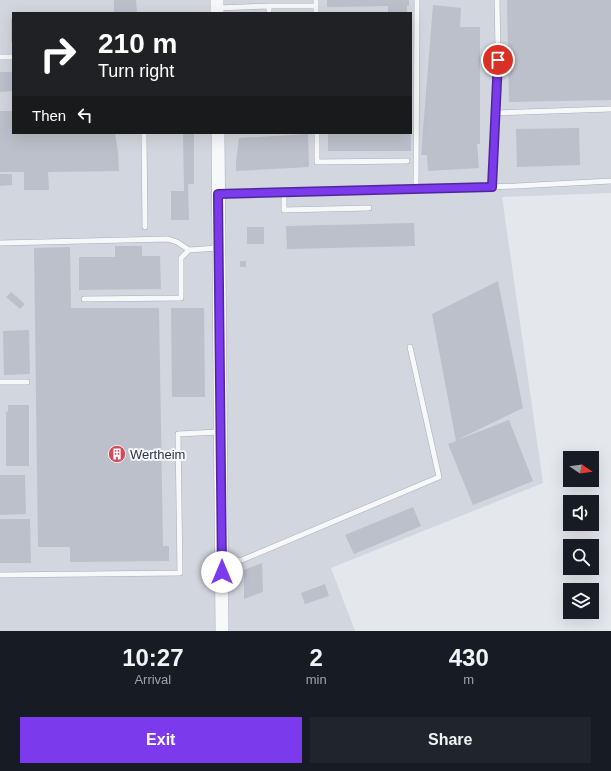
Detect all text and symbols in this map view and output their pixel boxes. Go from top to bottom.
icon: right [32,28,84,80]
text: 210 m [98,28,177,59]
pin [481,43,515,77]
icon: arrive [487,49,509,71]
text: Turn right [98,61,174,81]
icon: left [74,104,96,126]
text: Then [32,107,66,124]
building icon: Wertheim [107,444,127,464]
place label: Wertheim [130,447,185,462]
north arrow [563,451,599,487]
map controls [563,451,599,619]
button: sound [563,495,599,531]
button: search [563,539,599,575]
position arrow [201,551,243,593]
button: layers [563,583,599,619]
text: 10:27 [122,644,184,671]
text: 2 [309,644,323,671]
text: 430 [449,644,489,671]
text: Arrival [134,672,171,687]
text: min [306,672,327,687]
text: m [463,672,474,687]
button: Exit [20,717,302,763]
button: Share [310,717,591,763]

